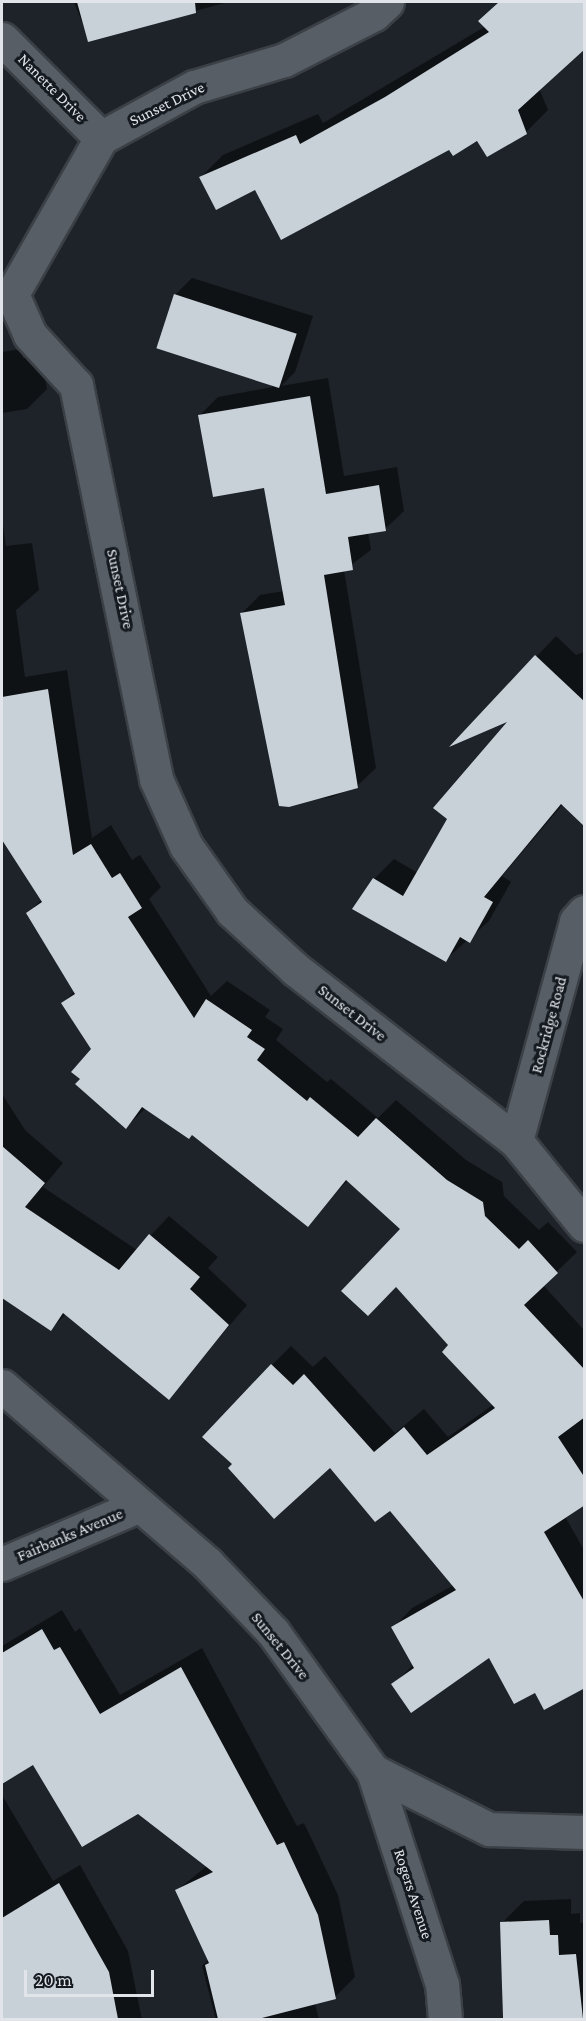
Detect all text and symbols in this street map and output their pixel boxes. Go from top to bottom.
street label: Nanette Drive [14,50,90,126]
street label: Sunset Drive [126,78,208,130]
street label: Sunset Drive [102,547,138,631]
street label: Rockridge Road [527,975,571,1075]
street label: Sunset Drive [314,981,390,1045]
street label: Fairbanks Avenue [14,1504,126,1566]
street label: Sunset Drive [247,1608,313,1684]
street label: Rogers Avenue [389,1847,437,1941]
scale bar [27,1958,158,1996]
text: 20 m [35,1970,72,1990]

